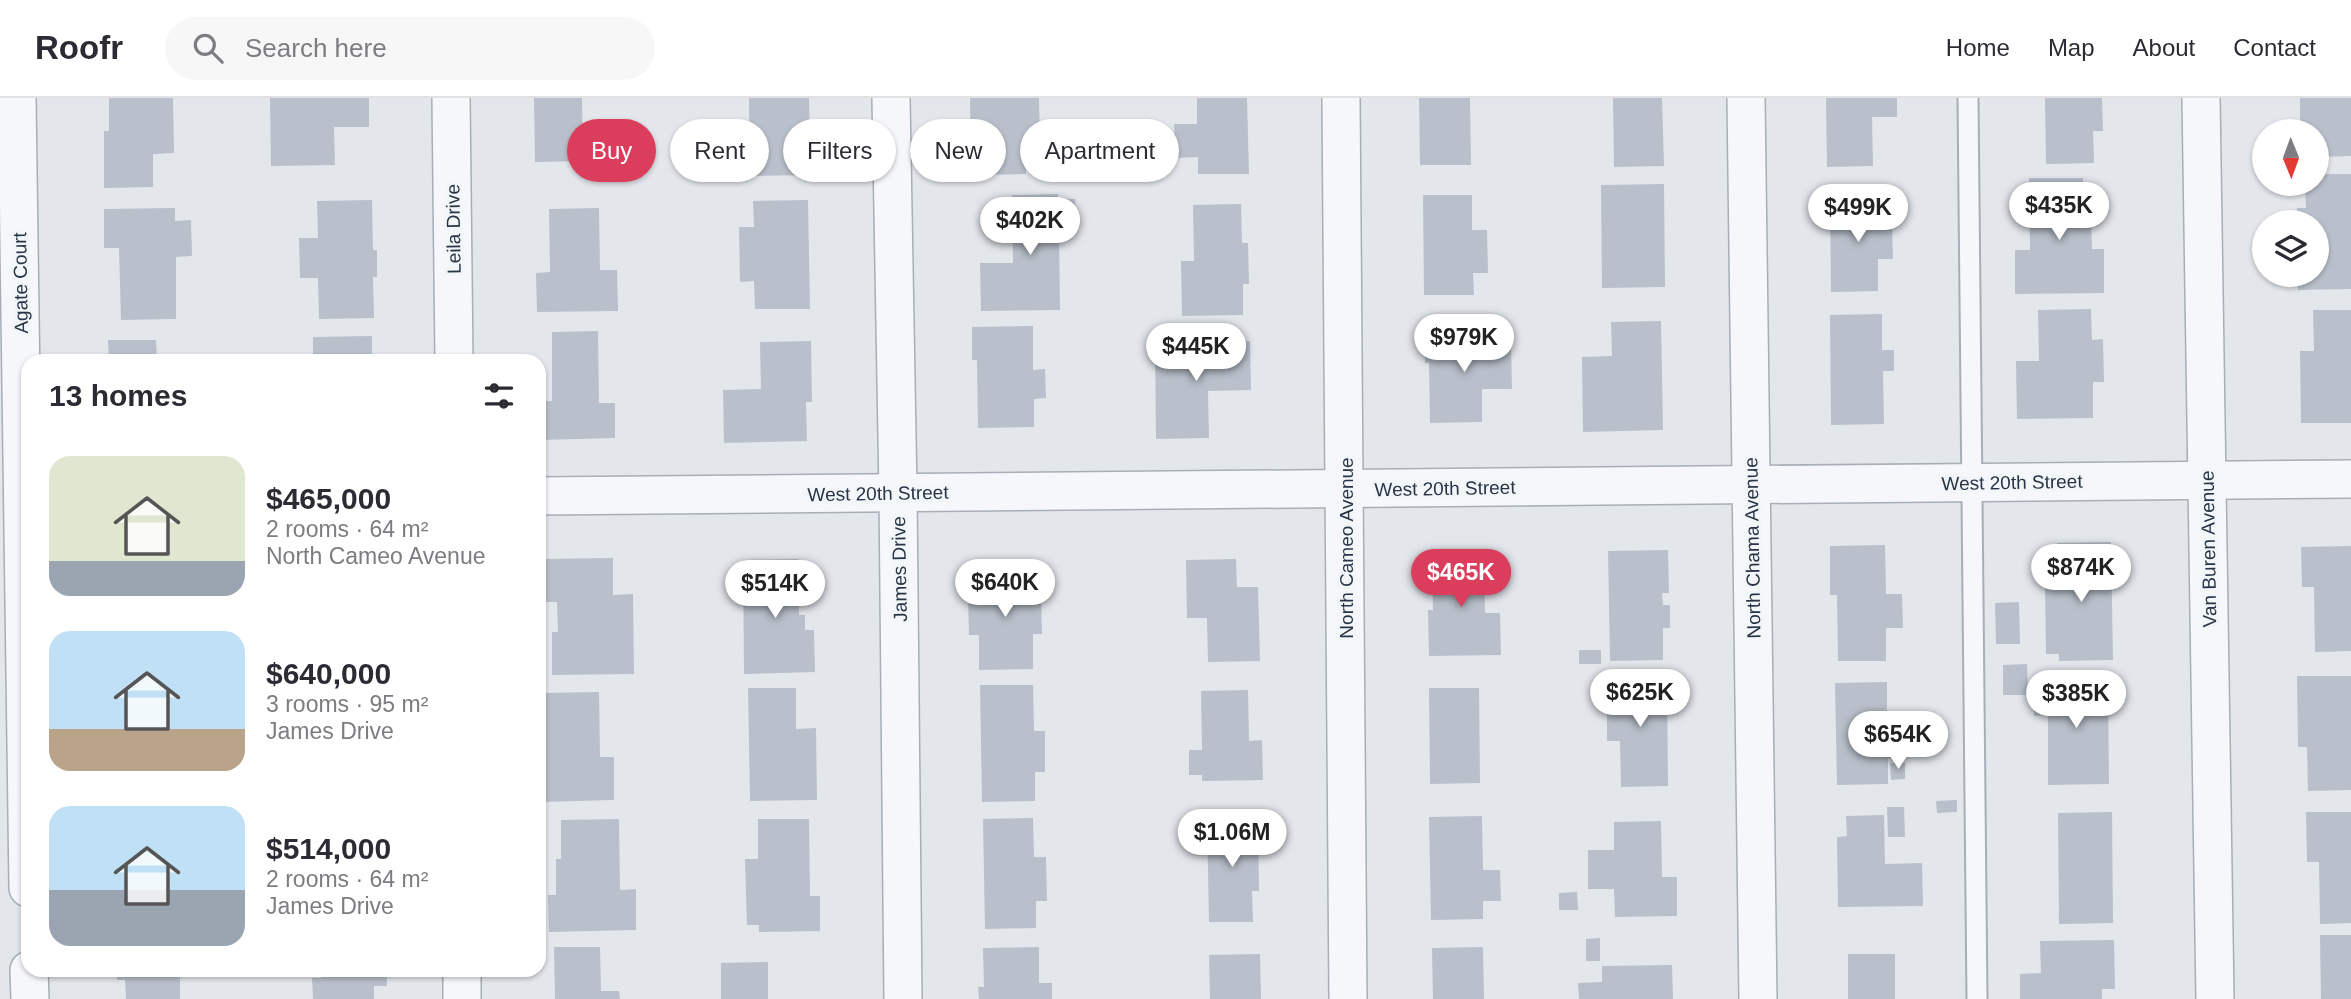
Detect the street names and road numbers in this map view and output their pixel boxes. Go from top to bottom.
street label: Leila Drive [442,184,465,274]
street label: Agate Court [9,231,32,334]
street label: North Cameo Avenue [1336,457,1357,639]
street label: North Chama Avenue [1740,457,1765,639]
street label: Van Buren Avenue [2197,470,2220,628]
street label: West 20th Street [1941,471,2083,494]
street label: West 20th Street [1374,477,1516,500]
street label: West 20th Street [807,482,949,505]
street label: James Drive [888,516,911,622]

